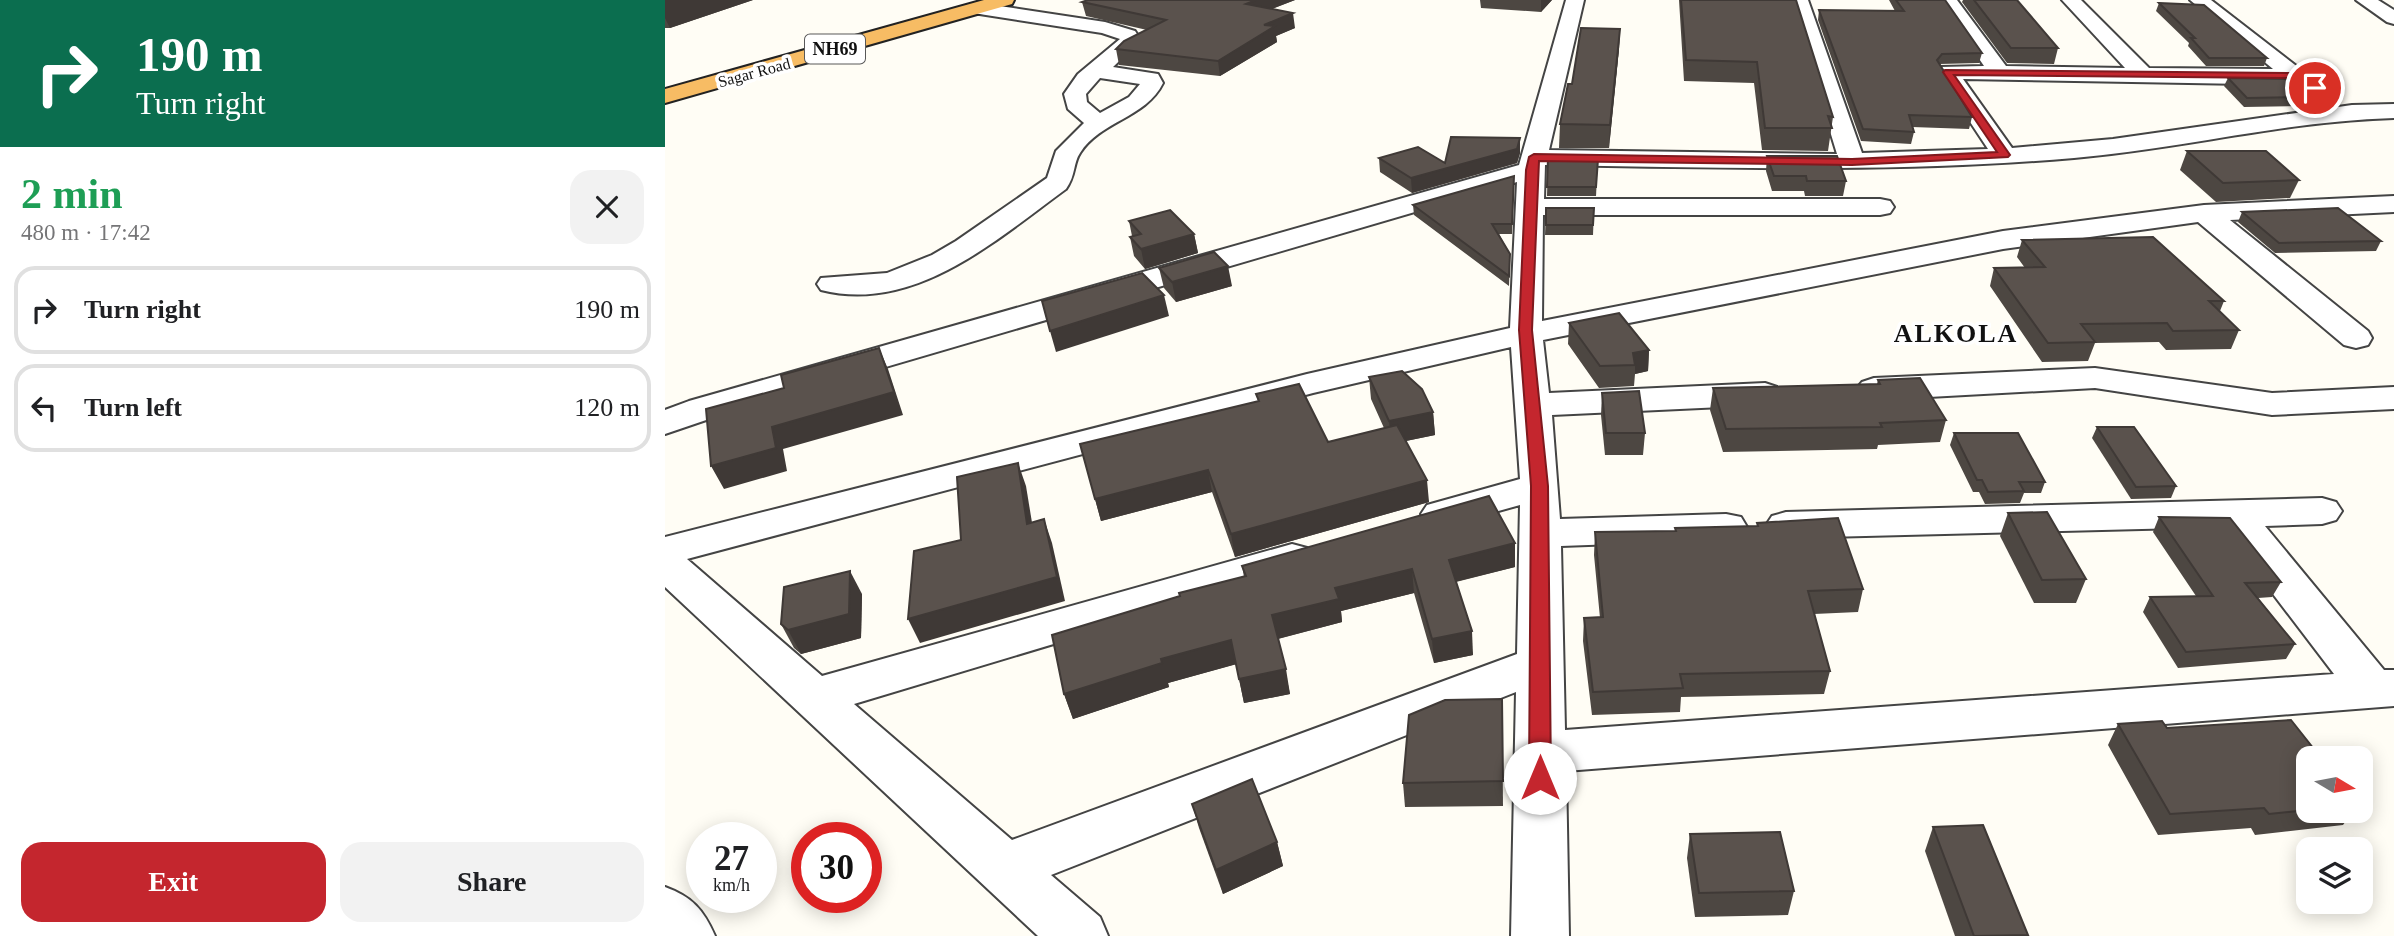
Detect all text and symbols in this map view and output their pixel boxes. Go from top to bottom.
text: 190 m [136,27,263,82]
icon: right [21,28,112,119]
road number: NH69 [805,34,865,64]
street label: Sagar Road [716,55,792,91]
pin [2285,58,2345,118]
icon: arrive [2296,69,2334,107]
text: Turn right [136,85,266,121]
button: close [570,170,644,244]
text: 2 min [21,171,123,217]
text: 480 m · 17:42 [21,220,151,245]
icon: right [25,291,63,329]
text: Turn right [84,295,201,324]
text: 190 m [574,295,640,324]
district label: ALKOLA [1894,319,2018,348]
icon: left [25,389,63,427]
text: Turn left [84,393,182,422]
text: 120 m [574,393,640,422]
position arrow [1503,741,1577,815]
north arrow [2296,746,2373,822]
map controls [2296,746,2373,914]
speed limit sign: 30 [791,822,882,913]
button: layers [2296,837,2373,914]
text: 27 [714,839,749,878]
button: Exit [21,842,326,922]
button: Share [340,842,644,922]
text: km/h [713,875,750,895]

